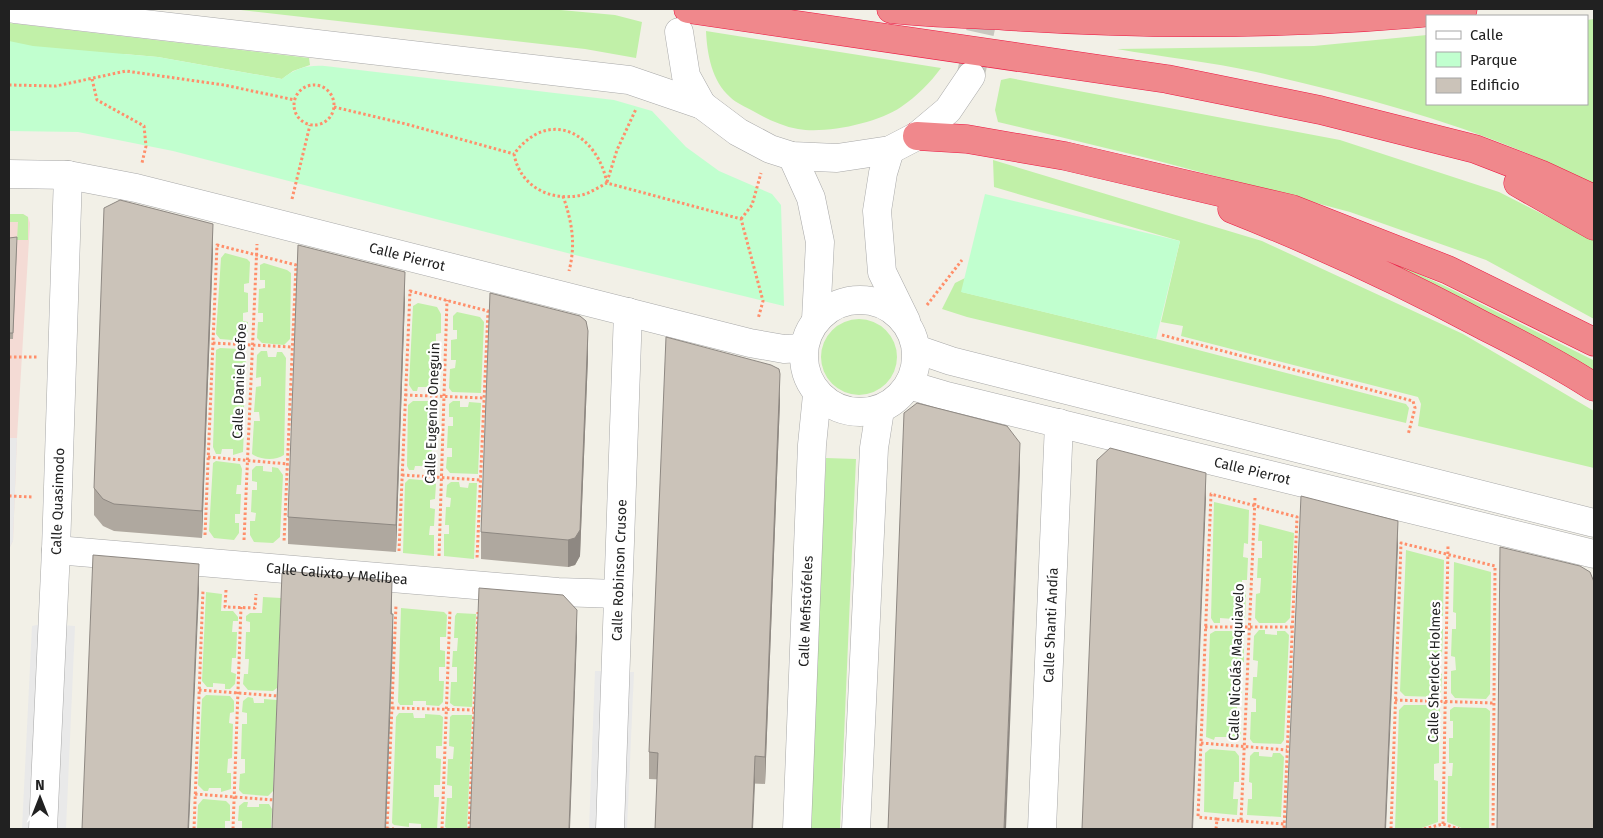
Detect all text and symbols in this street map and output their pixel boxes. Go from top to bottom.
legend [1426,15,1588,105]
text: Calle [1470,26,1503,44]
text: Parque [1470,51,1517,69]
text: Edificio [1470,76,1520,94]
street label: Calle Pierrot [367,239,448,275]
street label: Calle Daniel Defoe [229,323,250,439]
street label: Calle Eugenio Oneguin [422,342,443,484]
street label: Calle Quasimodo [48,447,68,555]
street label: Calle Pierrot [1212,454,1293,489]
street label: Calle Robinson Crusoe [609,499,630,641]
street label: Calle Mefistófeles [795,555,817,667]
street label: Calle Calixto y Melibea [265,560,409,588]
street label: Calle Shanti Andía [1040,567,1062,683]
street label: Calle Nicolás Maquiavelo [1225,583,1248,741]
street label: Calle Sherlock Holmes [1425,601,1444,743]
north arrow [15,773,65,823]
text: N [35,777,45,794]

